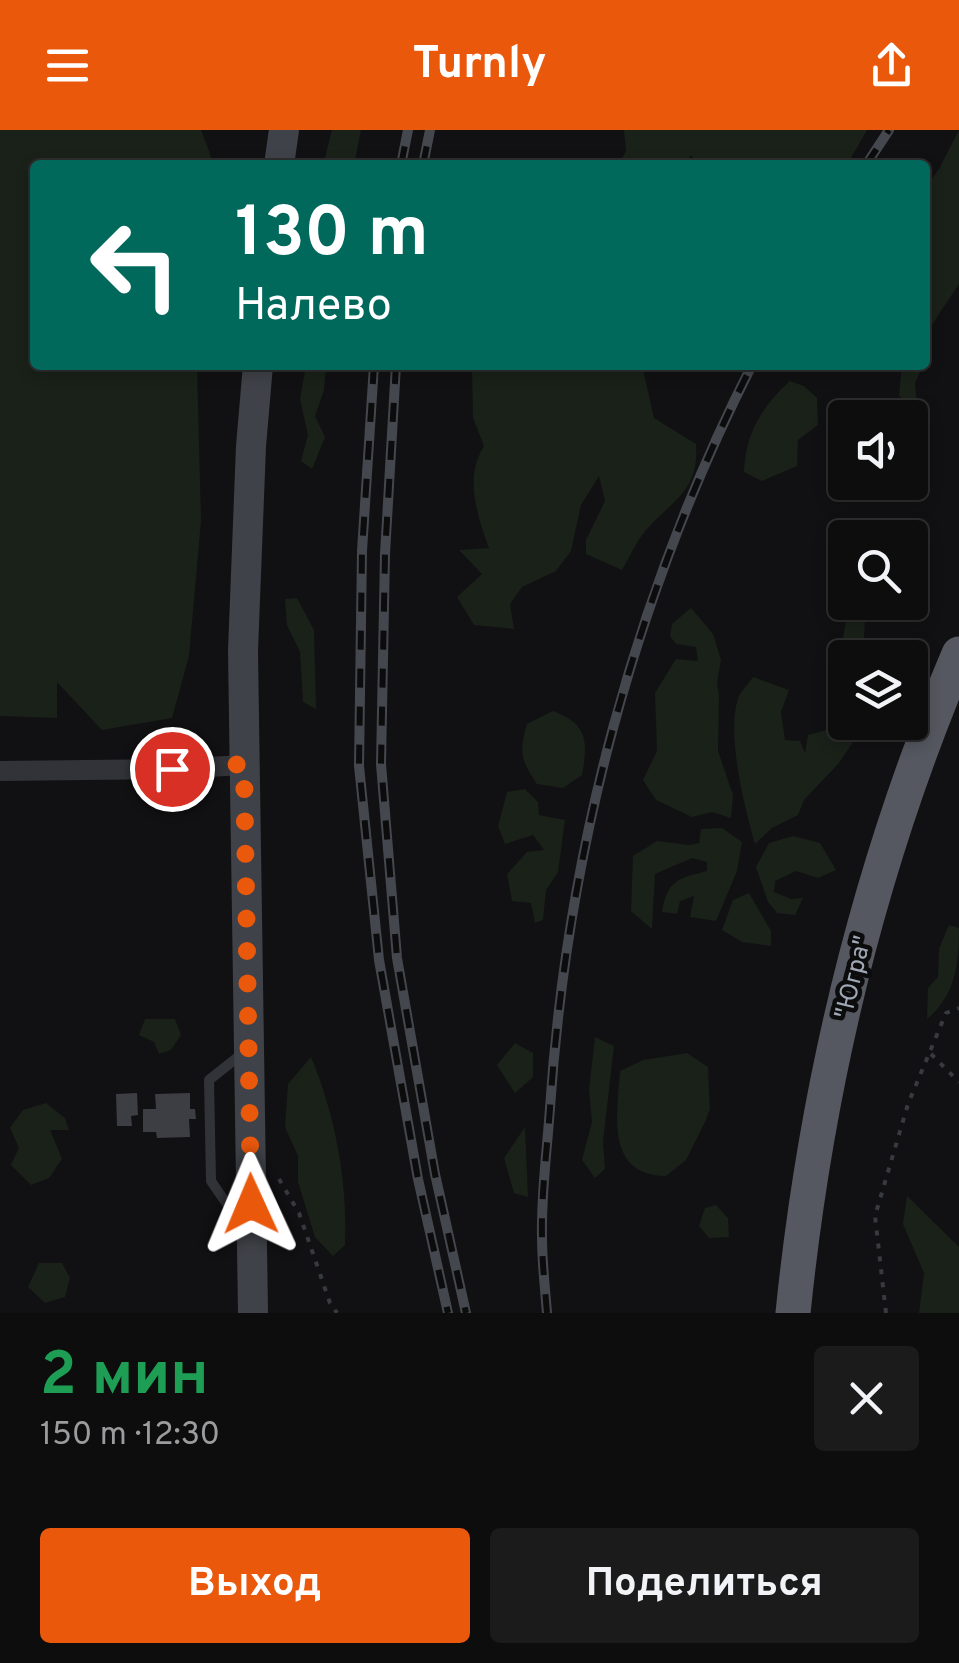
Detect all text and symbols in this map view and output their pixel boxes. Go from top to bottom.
text: Turnly [412,37,547,94]
icon: menu [40,38,95,93]
icon: share [864,38,919,93]
text: 130 m [235,192,429,281]
icon: left [70,200,200,330]
text: Налево [235,279,392,336]
map controls [828,400,928,740]
button: sound [828,400,928,500]
button: search [828,520,928,620]
button: layers [828,640,928,740]
pin [130,727,215,812]
icon: arrive [145,742,200,797]
street label: "Югра" [829,933,881,1023]
position arrow [199,1152,303,1256]
text: 2 мин [40,1340,209,1416]
button: close [814,1346,919,1451]
text: 150 m · 12:30 [40,1416,220,1456]
button: Выход [40,1528,470,1643]
button: Поделиться [490,1528,919,1643]

